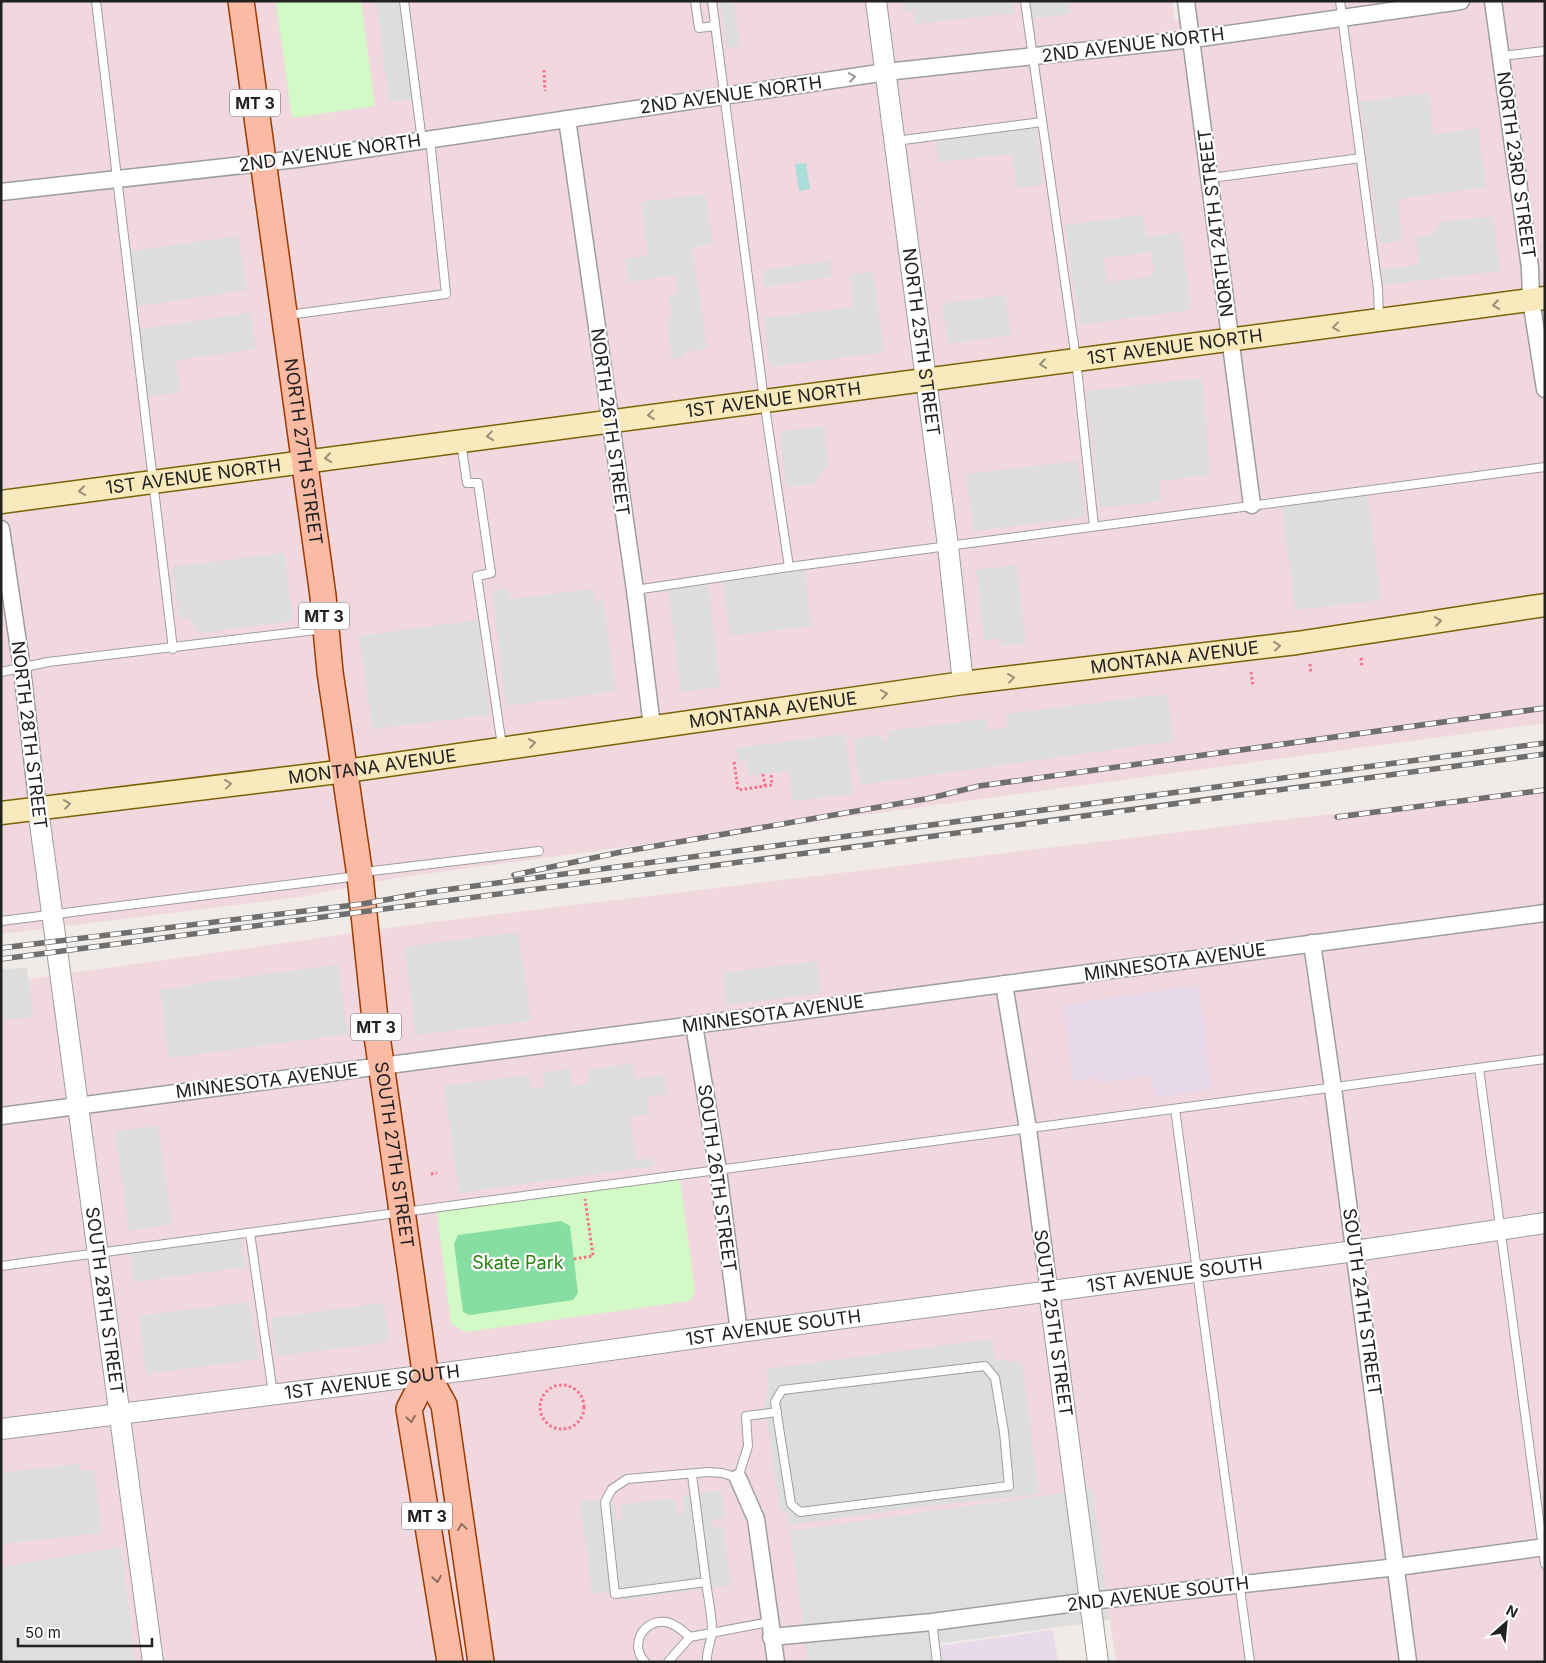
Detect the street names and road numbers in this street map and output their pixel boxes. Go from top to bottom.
street label: 2ND AVENUE NORTH [1040,23,1225,66]
street label: NORTH 23RD STREET [1493,70,1540,260]
street label: 2ND AVENUE NORTH [638,71,823,118]
road number: MT 3 [230,90,280,116]
street label: NORTH 24TH STREET [1194,128,1237,318]
street label: 2ND AVENUE NORTH [237,129,422,176]
street label: NORTH 25TH STREET [899,247,944,437]
street label: 1ST AVENUE NORTH [1086,324,1264,368]
street label: NORTH 26TH STREET [587,327,634,517]
street label: NORTH 27TH STREET [280,357,327,546]
street label: 1ST AVENUE NORTH [684,377,862,421]
street label: 1ST AVENUE NORTH [104,454,282,498]
road number: MT 3 [299,602,349,630]
street label: MONTANA AVENUE [1089,637,1260,678]
street label: NORTH 28TH STREET [8,640,51,830]
street label: MONTANA AVENUE [688,687,858,732]
street label: MONTANA AVENUE [287,744,457,788]
street label: MINNESOTA AVENUE [1083,938,1267,985]
street label: MINNESOTA AVENUE [681,990,865,1037]
road number: MT 3 [351,1014,401,1040]
street label: MINNESOTA AVENUE [175,1059,359,1102]
street label: SOUTH 27TH STREET [371,1060,418,1249]
street label: SOUTH 26TH STREET [694,1083,741,1273]
street label: SOUTH 28TH STREET [82,1205,128,1396]
street label: SOUTH 24TH STREET [1339,1207,1386,1397]
street label: SOUTH 25TH STREET [1030,1228,1077,1418]
street label: 1ST AVENUE SOUTH [1086,1252,1264,1296]
street label: 1ST AVENUE SOUTH [684,1305,862,1349]
street label: 1ST AVENUE SOUTH [283,1360,461,1403]
road number: MT 3 [402,1502,452,1530]
street label: 2ND AVENUE SOUTH [1066,1572,1250,1615]

